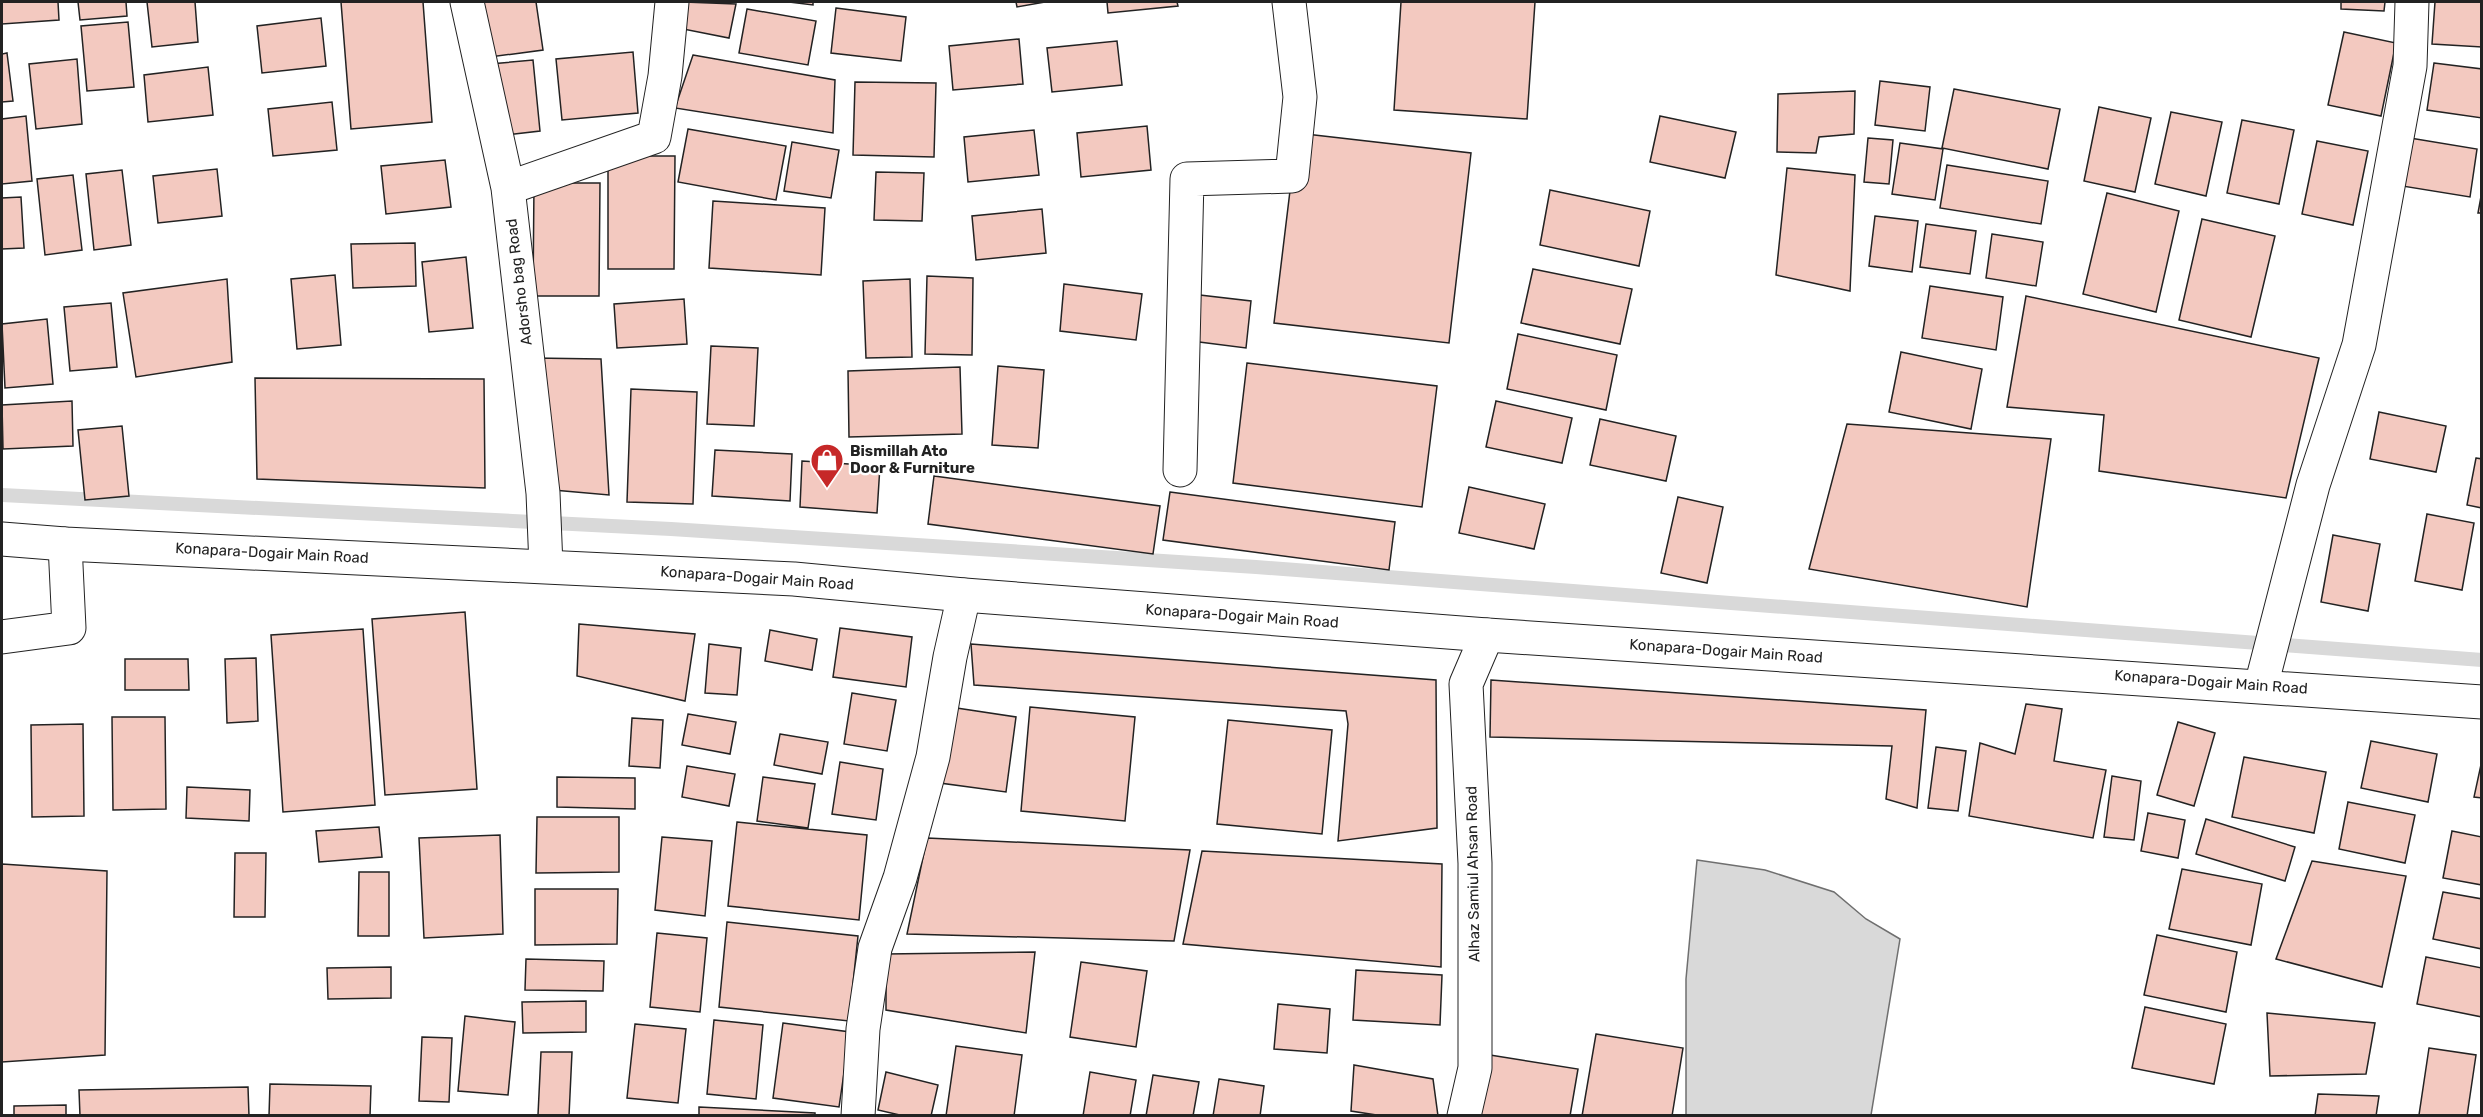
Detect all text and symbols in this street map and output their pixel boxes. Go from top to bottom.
street label: Adorsho bag Road [502,218,536,346]
shop icon: Bismillah Ato Door & Furniture [809,442,845,489]
place label: Bismillah Ato Door & Furniture [850,442,975,477]
street label: Konapara-Dogair Main Road [175,539,369,567]
street label: Konapara-Dogair Main Road [660,562,854,594]
street label: Konapara-Dogair Main Road [1145,600,1339,632]
street label: Konapara-Dogair Main Road [1629,635,1823,667]
street label: Konapara-Dogair Main Road [2114,666,2308,698]
street label: Alhaz Samiul Ahsan Road [1462,786,1484,962]

